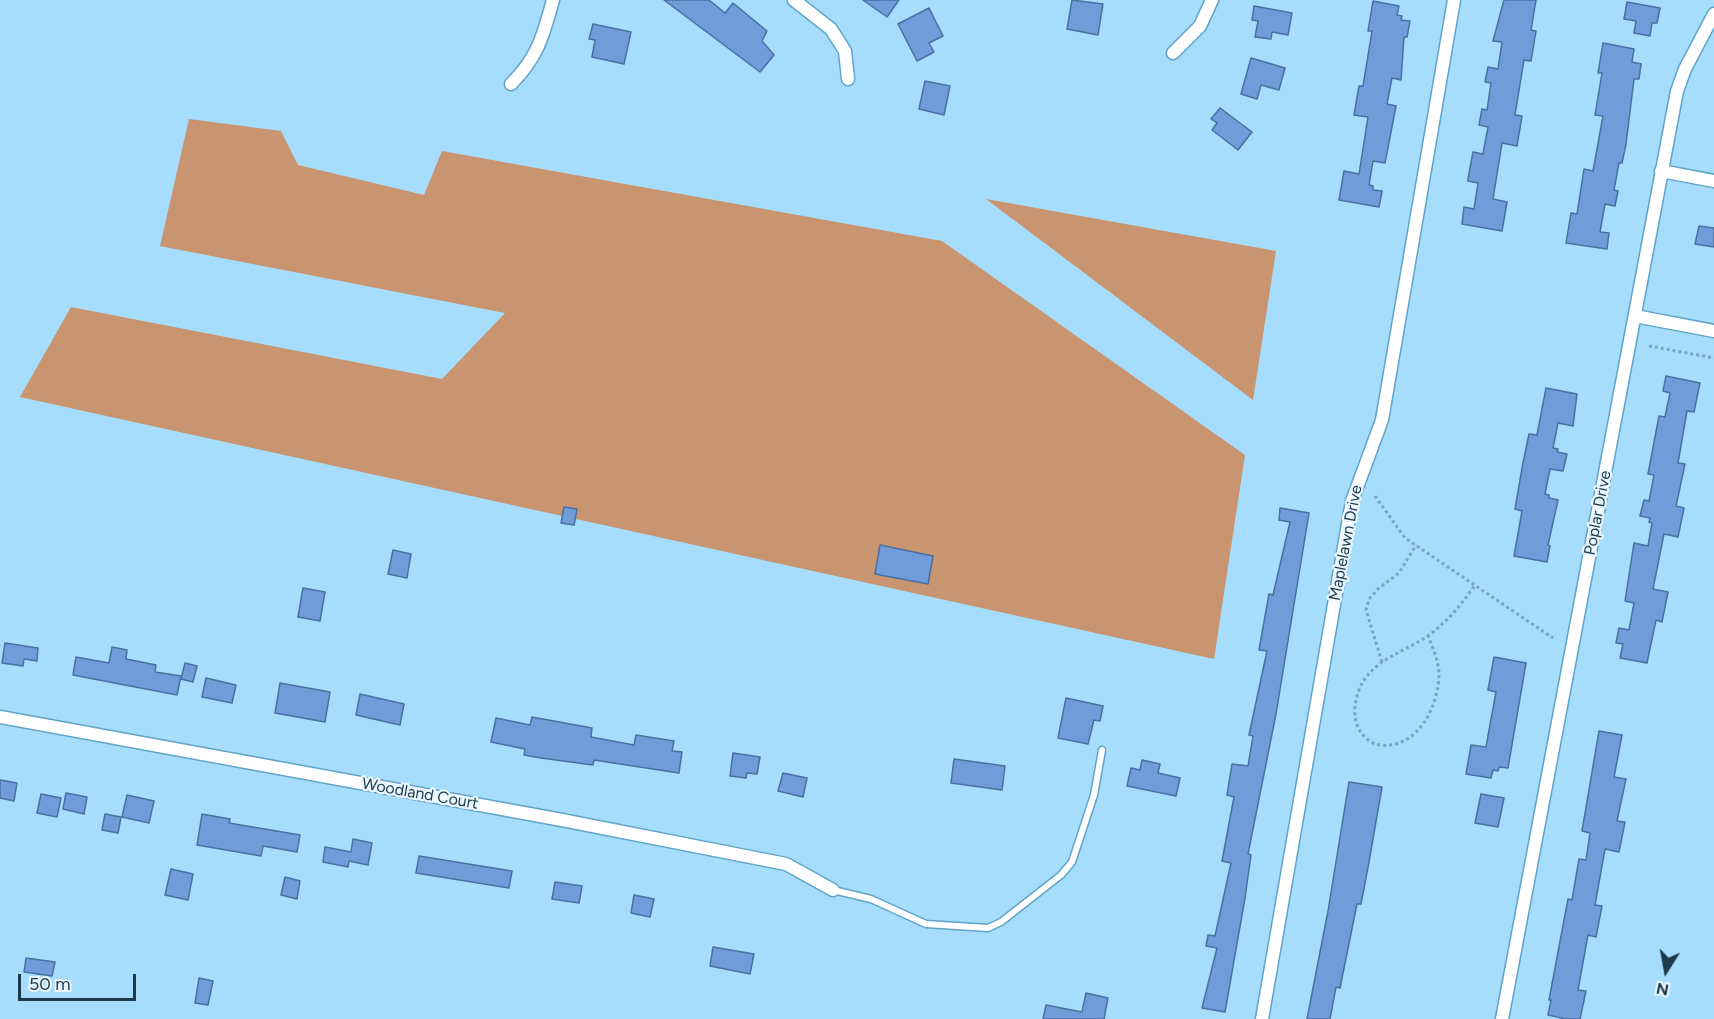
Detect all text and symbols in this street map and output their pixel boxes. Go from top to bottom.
street label: Poplar Drive [1580,469,1616,557]
street label: Maplelawn Drive [1325,484,1367,602]
street label: Woodland Court [360,774,480,814]
north arrow [1636,941,1696,1001]
scale bar [21,962,140,1000]
text: 50 m [29,973,71,995]
text: N [1655,979,1670,1000]

